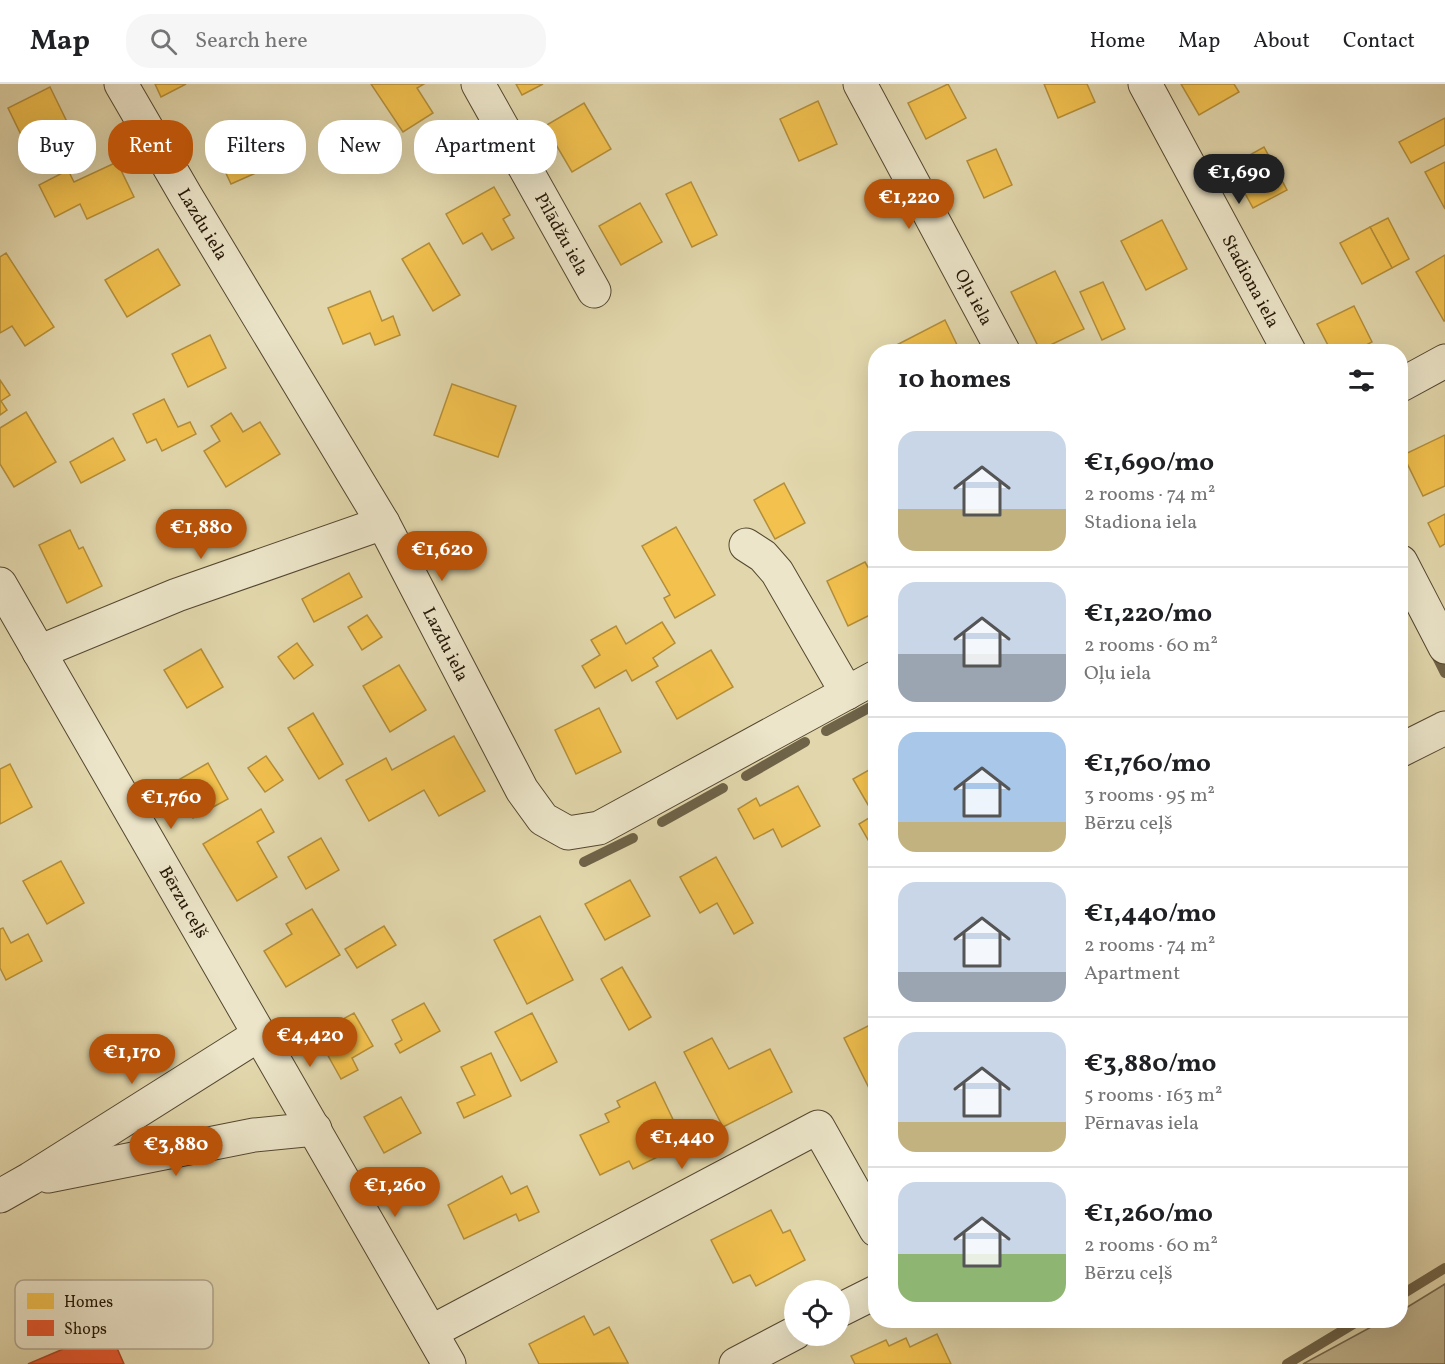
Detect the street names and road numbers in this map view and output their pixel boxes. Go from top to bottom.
street label: Lazdu iela [170,184,233,266]
street label: Pīlādžu iela [528,189,594,281]
street label: Stadiona iela [1215,231,1285,333]
street label: Oļu iela [947,265,998,330]
street label: Lazdu iela [415,603,474,686]
street label: Bērzu ceļš [152,862,213,944]

